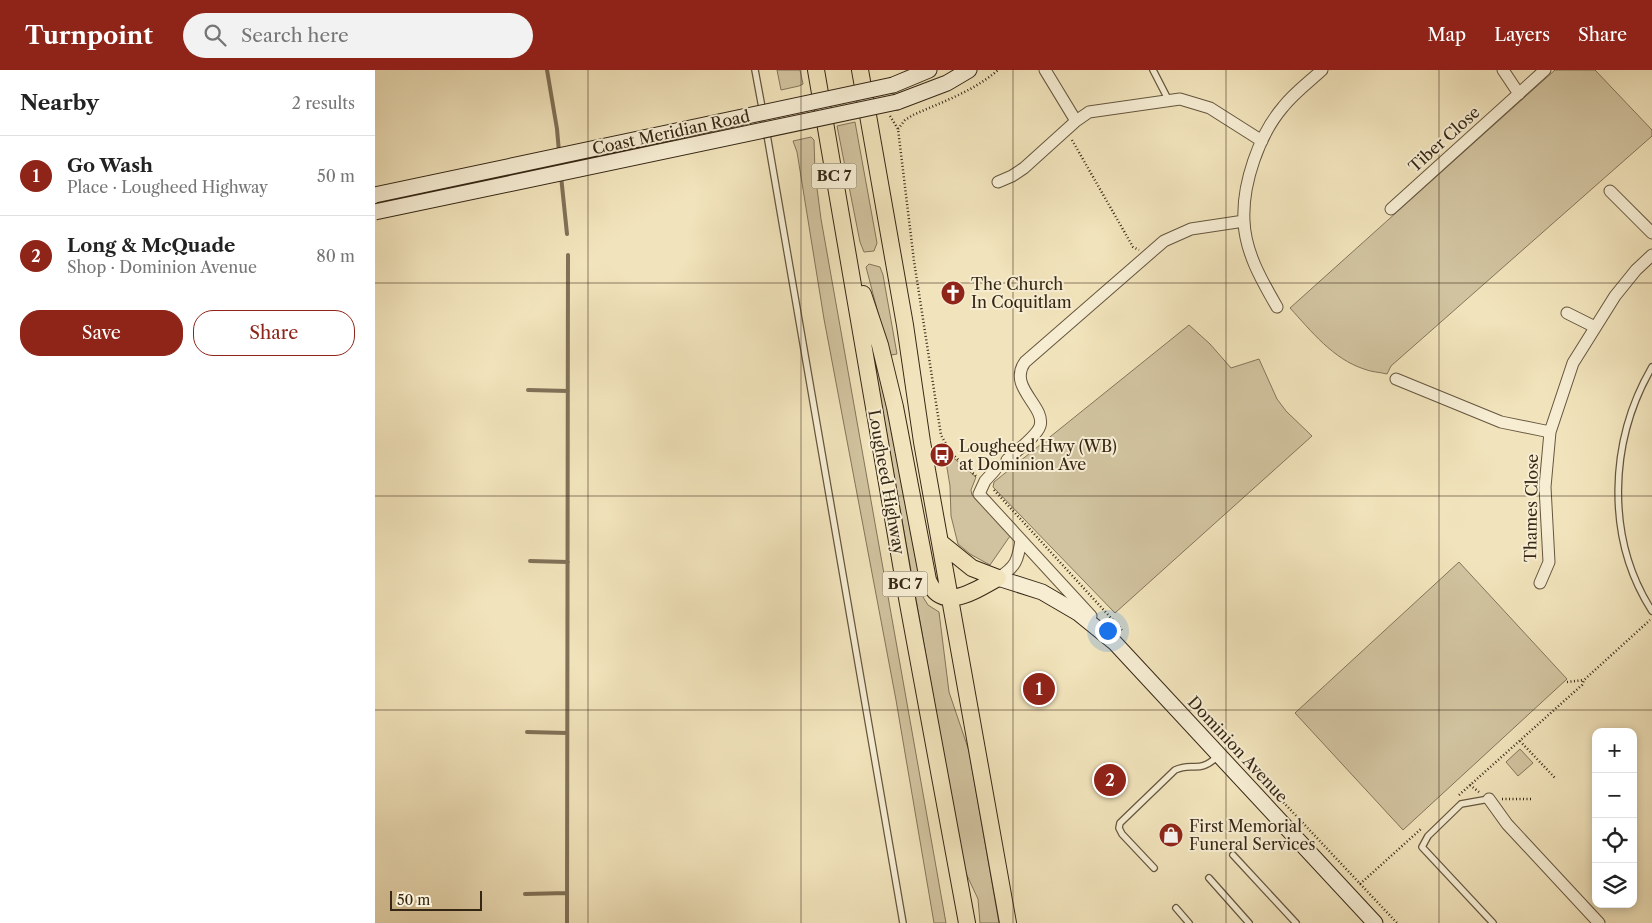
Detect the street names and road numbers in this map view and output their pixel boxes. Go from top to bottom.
street label: Tiber Close [1404,102,1484,176]
street label: Coast Meridian Road [590,105,752,158]
road number: BC 7 [811,164,857,188]
street label: Lougheed Highway [864,408,910,557]
street label: Thames Close [1520,454,1542,562]
road number: BC 7 [883,572,927,596]
street label: Dominion Avenue [1184,692,1292,806]

